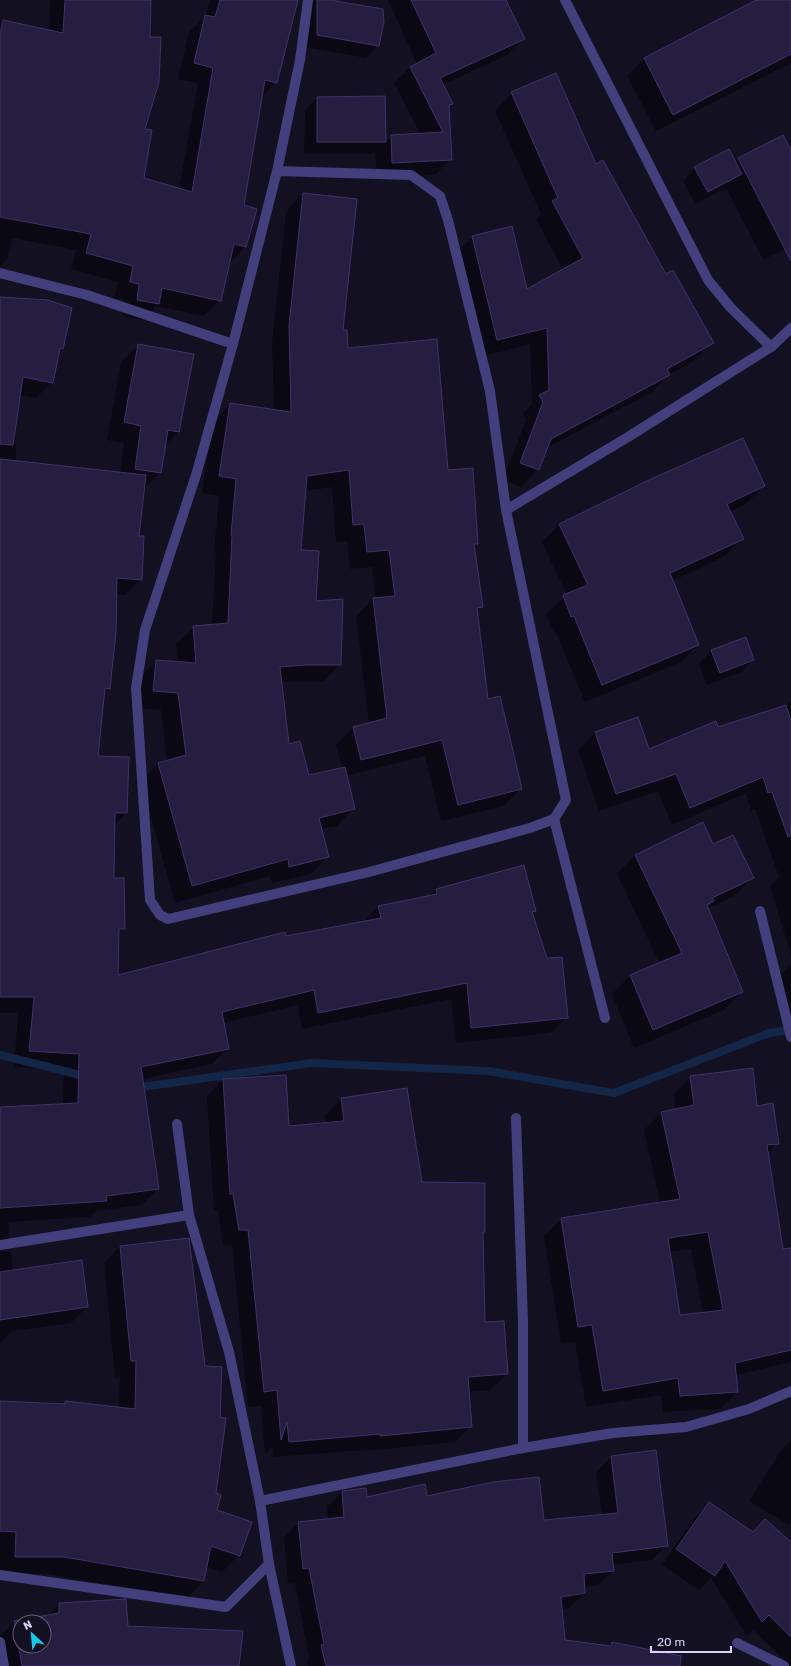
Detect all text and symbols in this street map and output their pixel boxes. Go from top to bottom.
north arrow [12,1614,52,1654]
text: N [21,1618,34,1633]
scale bar [651,1628,731,1654]
text: 20 m [657,1635,685,1649]

